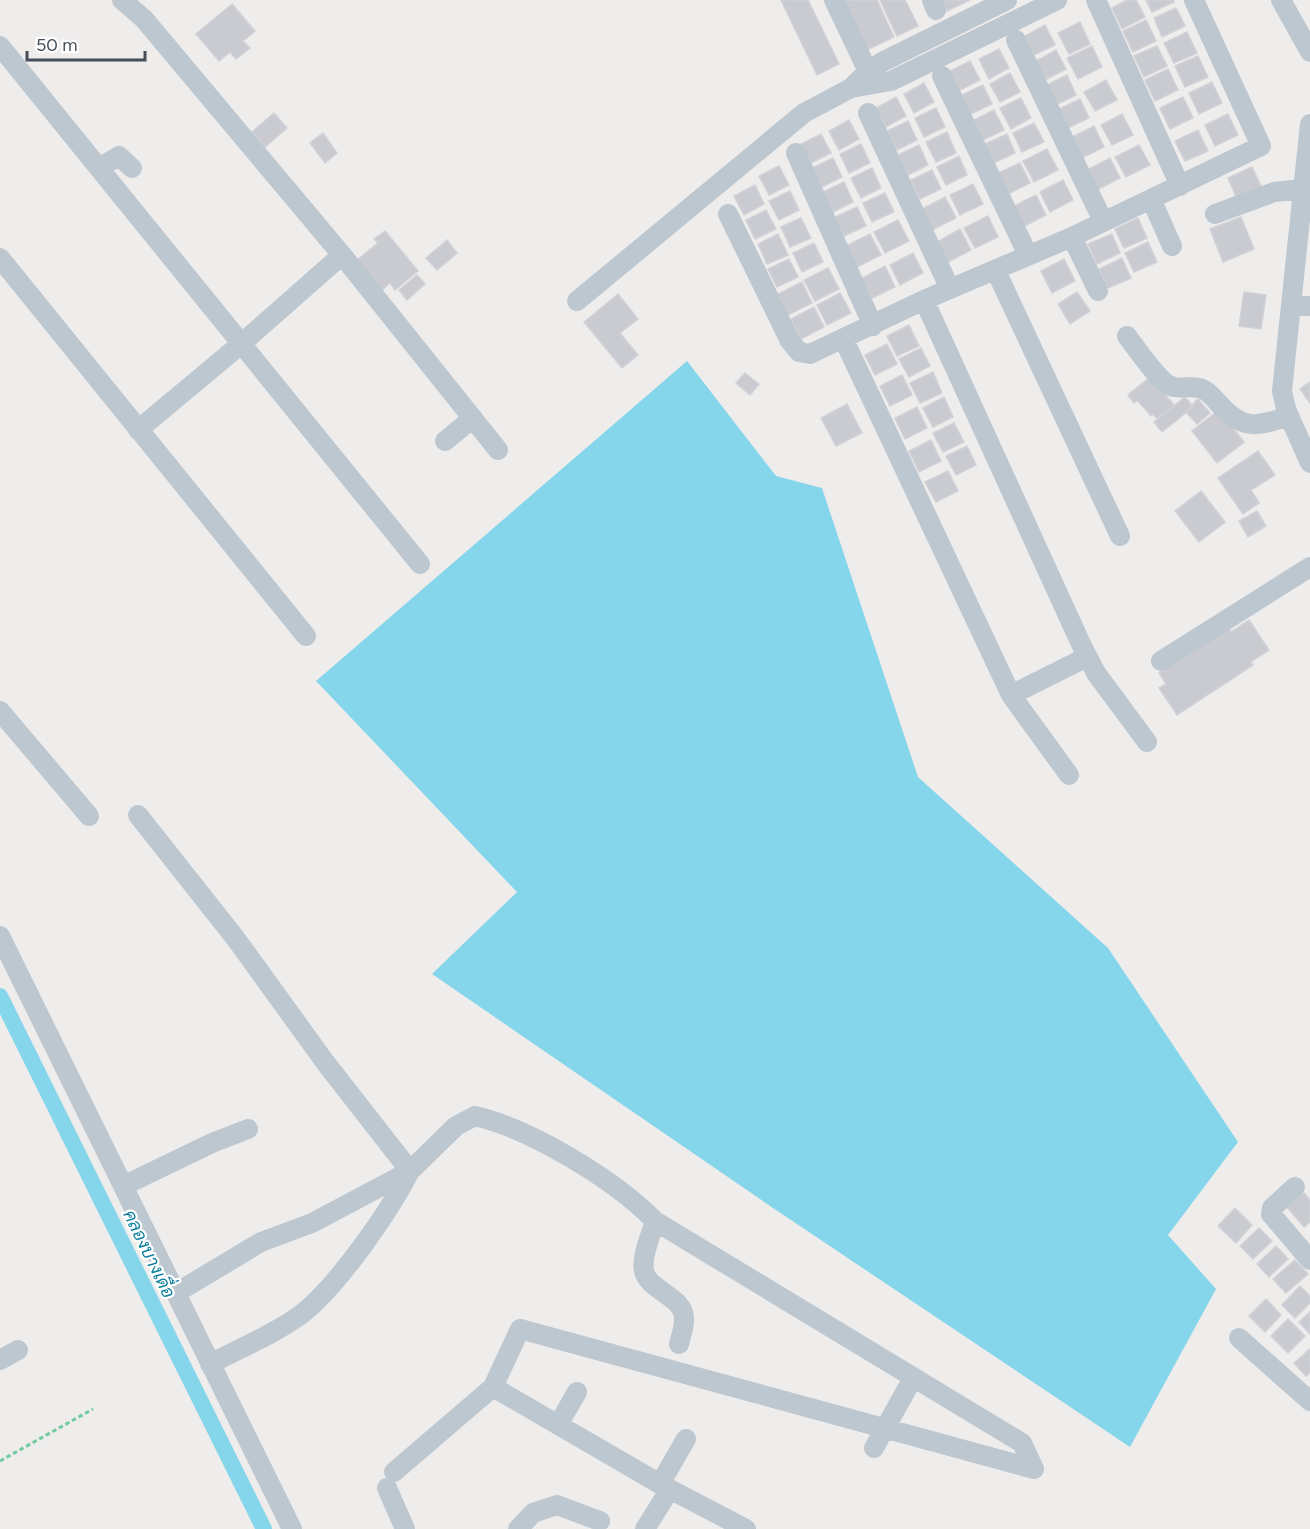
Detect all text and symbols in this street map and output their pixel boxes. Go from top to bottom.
scale bar [27,24,146,62]
text: 50 m [36,34,78,56]
water label: คลองบางเดื่อ [118,1204,184,1302]

